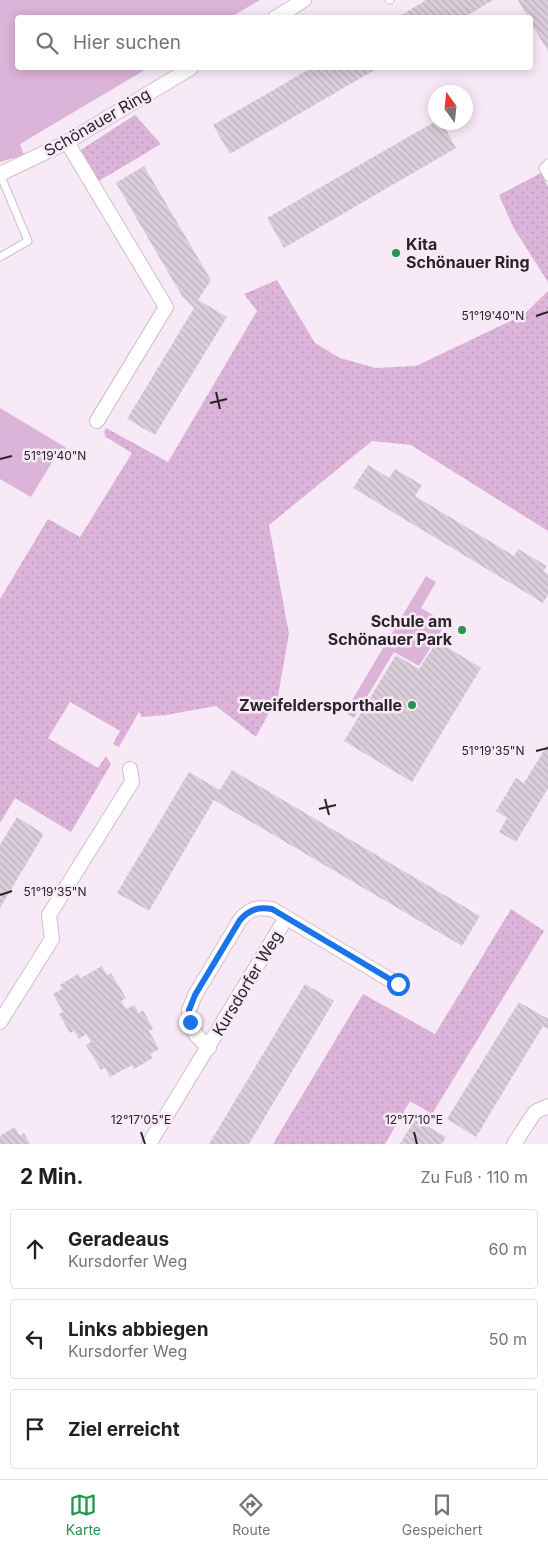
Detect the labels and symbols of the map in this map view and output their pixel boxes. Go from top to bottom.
street label: Schönauer Ring [40,83,154,161]
north arrow [428,85,473,130]
place label: Kita Schönauer Ring [406,234,530,272]
marker: Kita Schönauer Ring [390,247,402,259]
text: 51°19'40"N [462,308,524,323]
text: 51°19'40"N [24,448,86,463]
place label: Schule am Schönauer Park [328,611,453,649]
marker: Schule am Schönauer Park [456,624,468,636]
place label: Zweifeldersporthalle [239,695,402,715]
marker: Zweifeldersporthalle [406,699,418,711]
text: 51°19'35"N [462,743,524,758]
text: 51°19'35"N [24,884,86,899]
street label: Kursdorfer Weg [208,927,286,1039]
route start [387,973,410,996]
route end [179,1011,202,1034]
text: 12°17'05"E [111,1112,171,1127]
text: 12°17'10"E [385,1112,443,1127]

